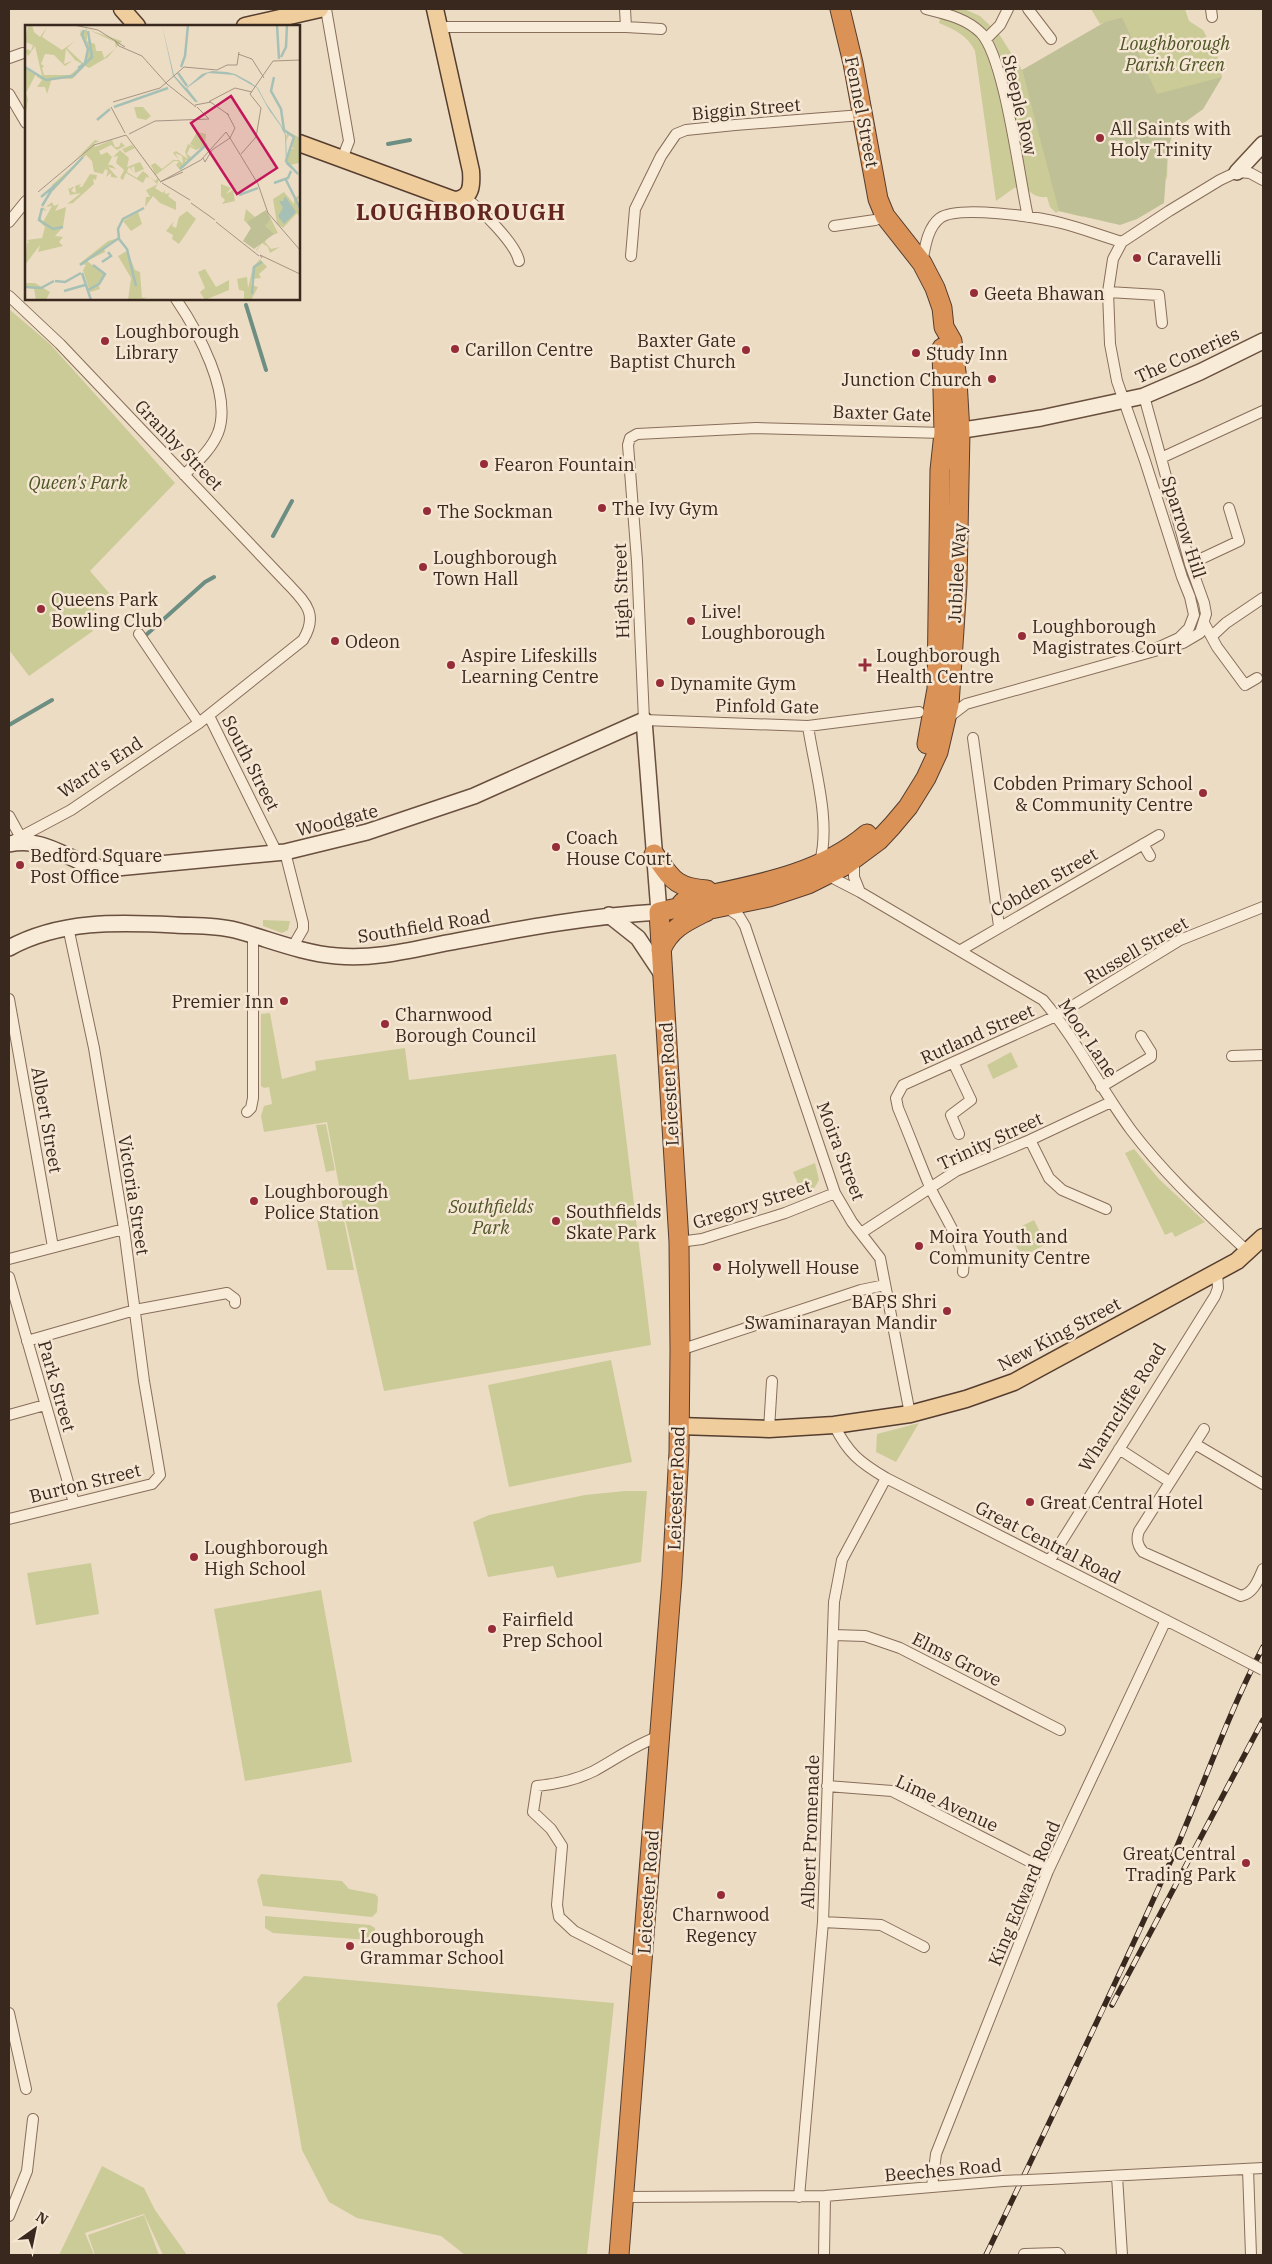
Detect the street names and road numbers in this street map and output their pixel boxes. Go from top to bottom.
street label: Steeple Row [997,53,1043,157]
street label: Fennel Street [840,54,884,170]
street label: Biggin Street [691,93,801,125]
street label: The Coneries [1131,322,1243,388]
street label: Granby Street [130,395,228,495]
street label: Baxter Gate [832,400,932,426]
street label: Sparrow Hill [1157,473,1211,581]
street label: Jubilee Way [943,522,971,624]
street label: High Street [608,543,634,639]
street label: Pinfold Gate [715,694,819,718]
street label: South Street [217,711,285,815]
street label: Ward's End [53,731,147,803]
street label: Woodgate [294,799,380,841]
street label: Cobden Street [987,842,1101,922]
street label: Southfield Road [356,904,492,948]
street label: Russell Street [1080,911,1192,989]
street label: Moor Lane [1053,994,1123,1082]
street label: Rutland Street [917,999,1037,1069]
street label: Leicester Road [654,1021,684,1147]
street label: Albert Street [26,1065,68,1175]
street label: Moira Street [812,1098,870,1204]
street label: Trinity Street [934,1107,1046,1175]
street label: Victoria Street [113,1133,155,1257]
street label: Gregory Street [690,1174,814,1234]
street label: New King Street [993,1292,1125,1376]
street label: Park Street [33,1338,81,1434]
street label: Wharncliffe Road [1073,1338,1171,1476]
street label: Leicester Road [662,1425,690,1551]
street label: Burton Street [27,1458,143,1508]
street label: Great Central Road [971,1495,1125,1589]
street label: Elms Grove [909,1627,1005,1691]
street label: Albert Promenade [796,1754,824,1910]
street label: Lime Avenue [892,1769,1002,1837]
street label: King Edward Road [983,1817,1065,1969]
street label: Leicester Road [632,1829,664,1955]
street label: Beeches Road [884,2153,1003,2187]

